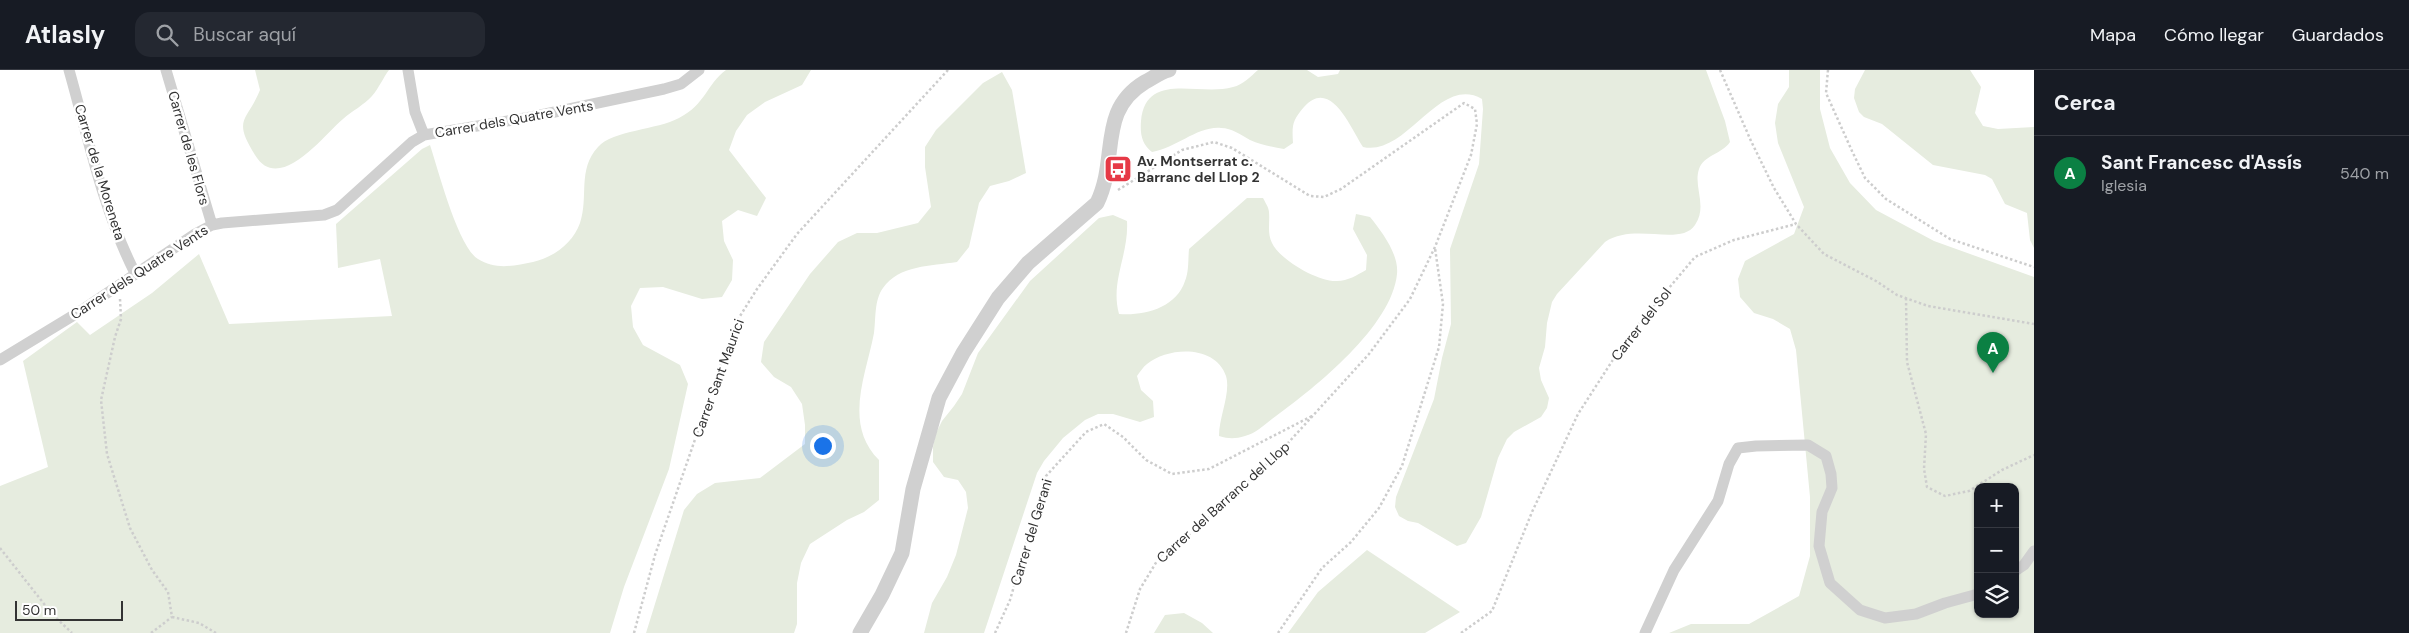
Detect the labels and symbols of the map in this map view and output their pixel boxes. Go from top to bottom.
street label: Carrer de les Flors [164,89,214,207]
street label: Carrer dels Quatre Vents [433,96,595,142]
street label: Carrer de la Moreneta [71,102,129,242]
place label: Av. Montserrat c. Barranc del Llop 2 [1137,152,1259,186]
bus stop icon: Av. Montserrat c. Barranc del Llop 2 [1103,154,1133,184]
street label: Carrer dels Quatre Vents [67,221,211,323]
street label: Carrer del Sol [1607,284,1675,364]
street label: Carrer Sant Maurici [688,316,748,440]
pin: A [1977,332,2009,373]
your location [810,433,836,459]
street label: Carrer del Barranc del Llop [1153,437,1294,567]
street label: Carrer del Gerani [1006,476,1056,588]
scale bar [15,598,122,621]

